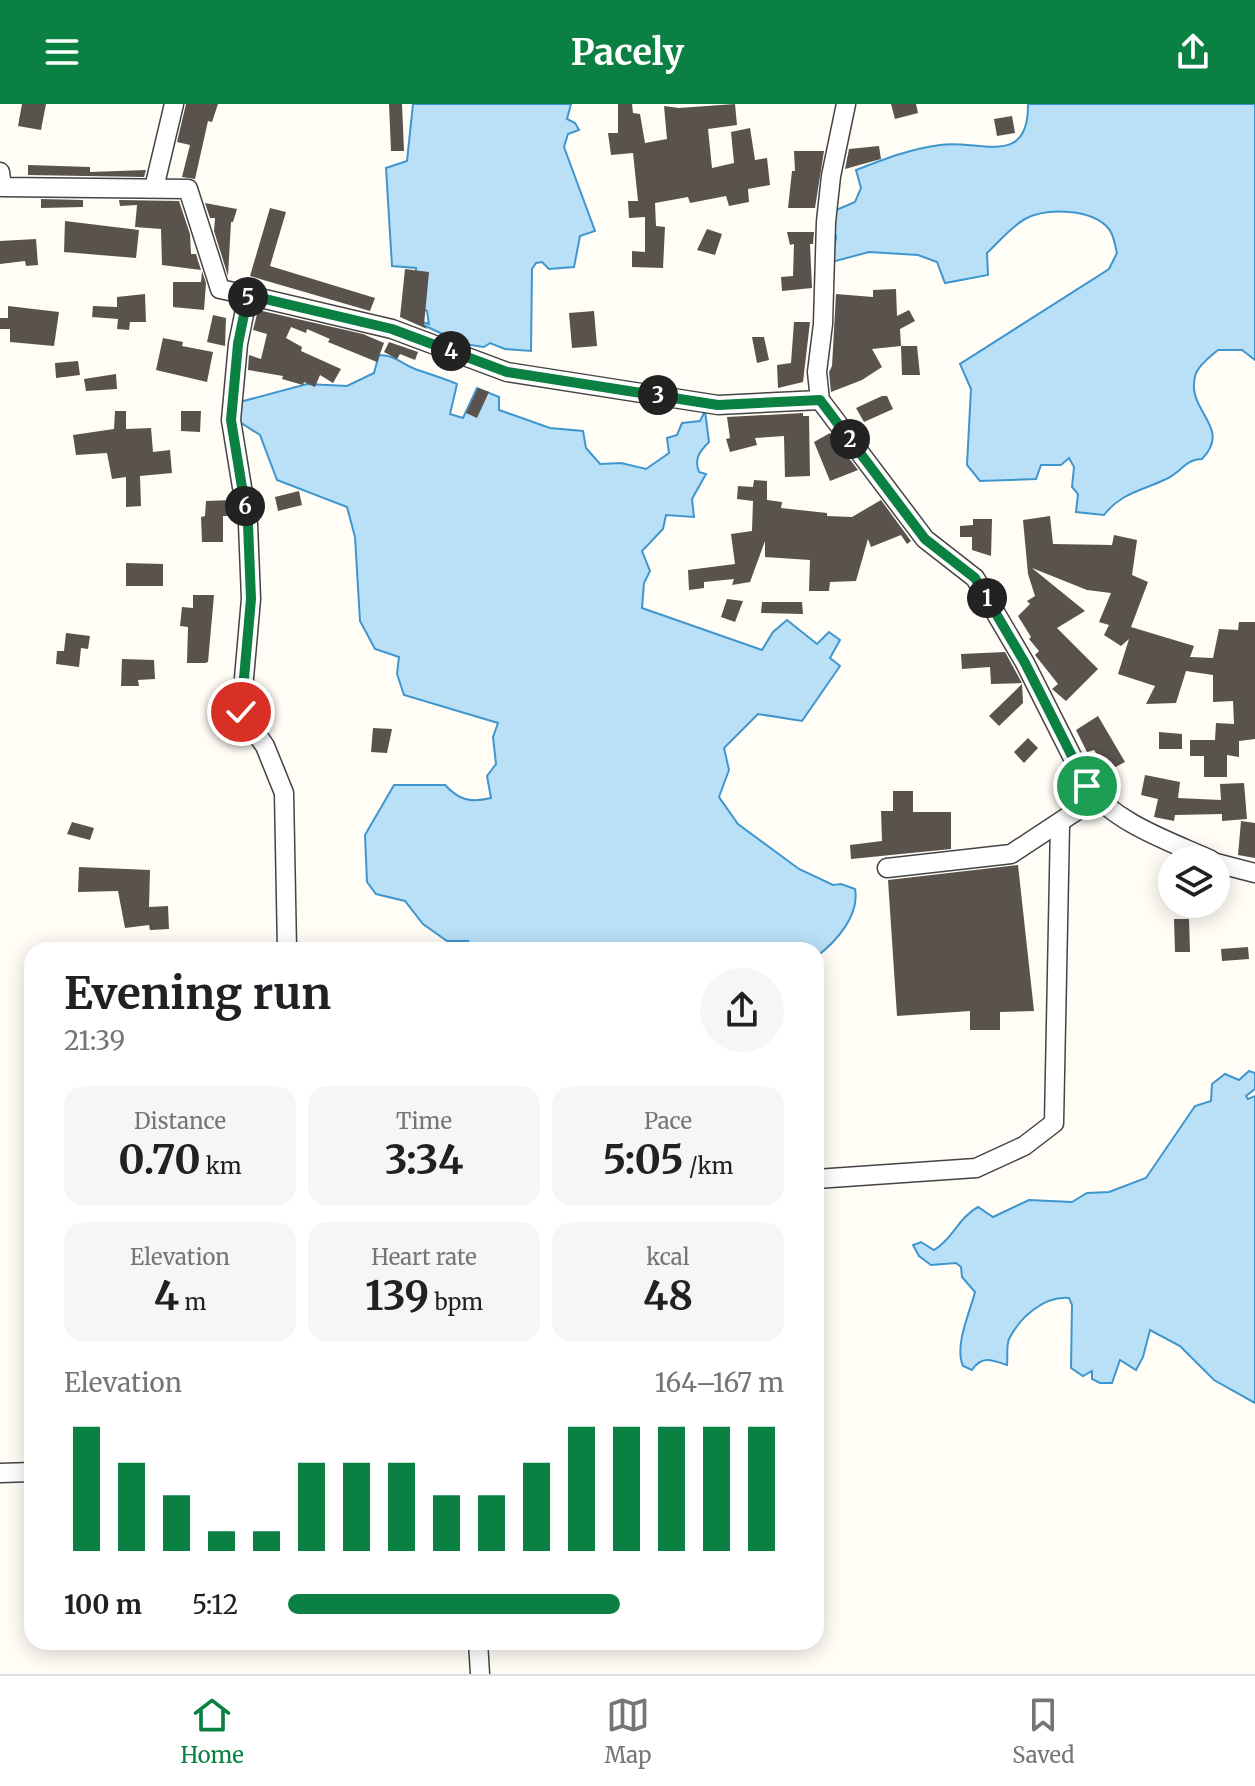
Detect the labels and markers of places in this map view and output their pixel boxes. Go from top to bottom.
pin: 5 [228,277,268,317]
pin: 4 [431,331,471,371]
pin: 3 [638,375,678,415]
pin: 2 [830,419,870,459]
pin: 6 [225,486,265,526]
pin: 1 [967,578,1007,618]
pin [207,678,275,746]
pin [1053,752,1121,820]

